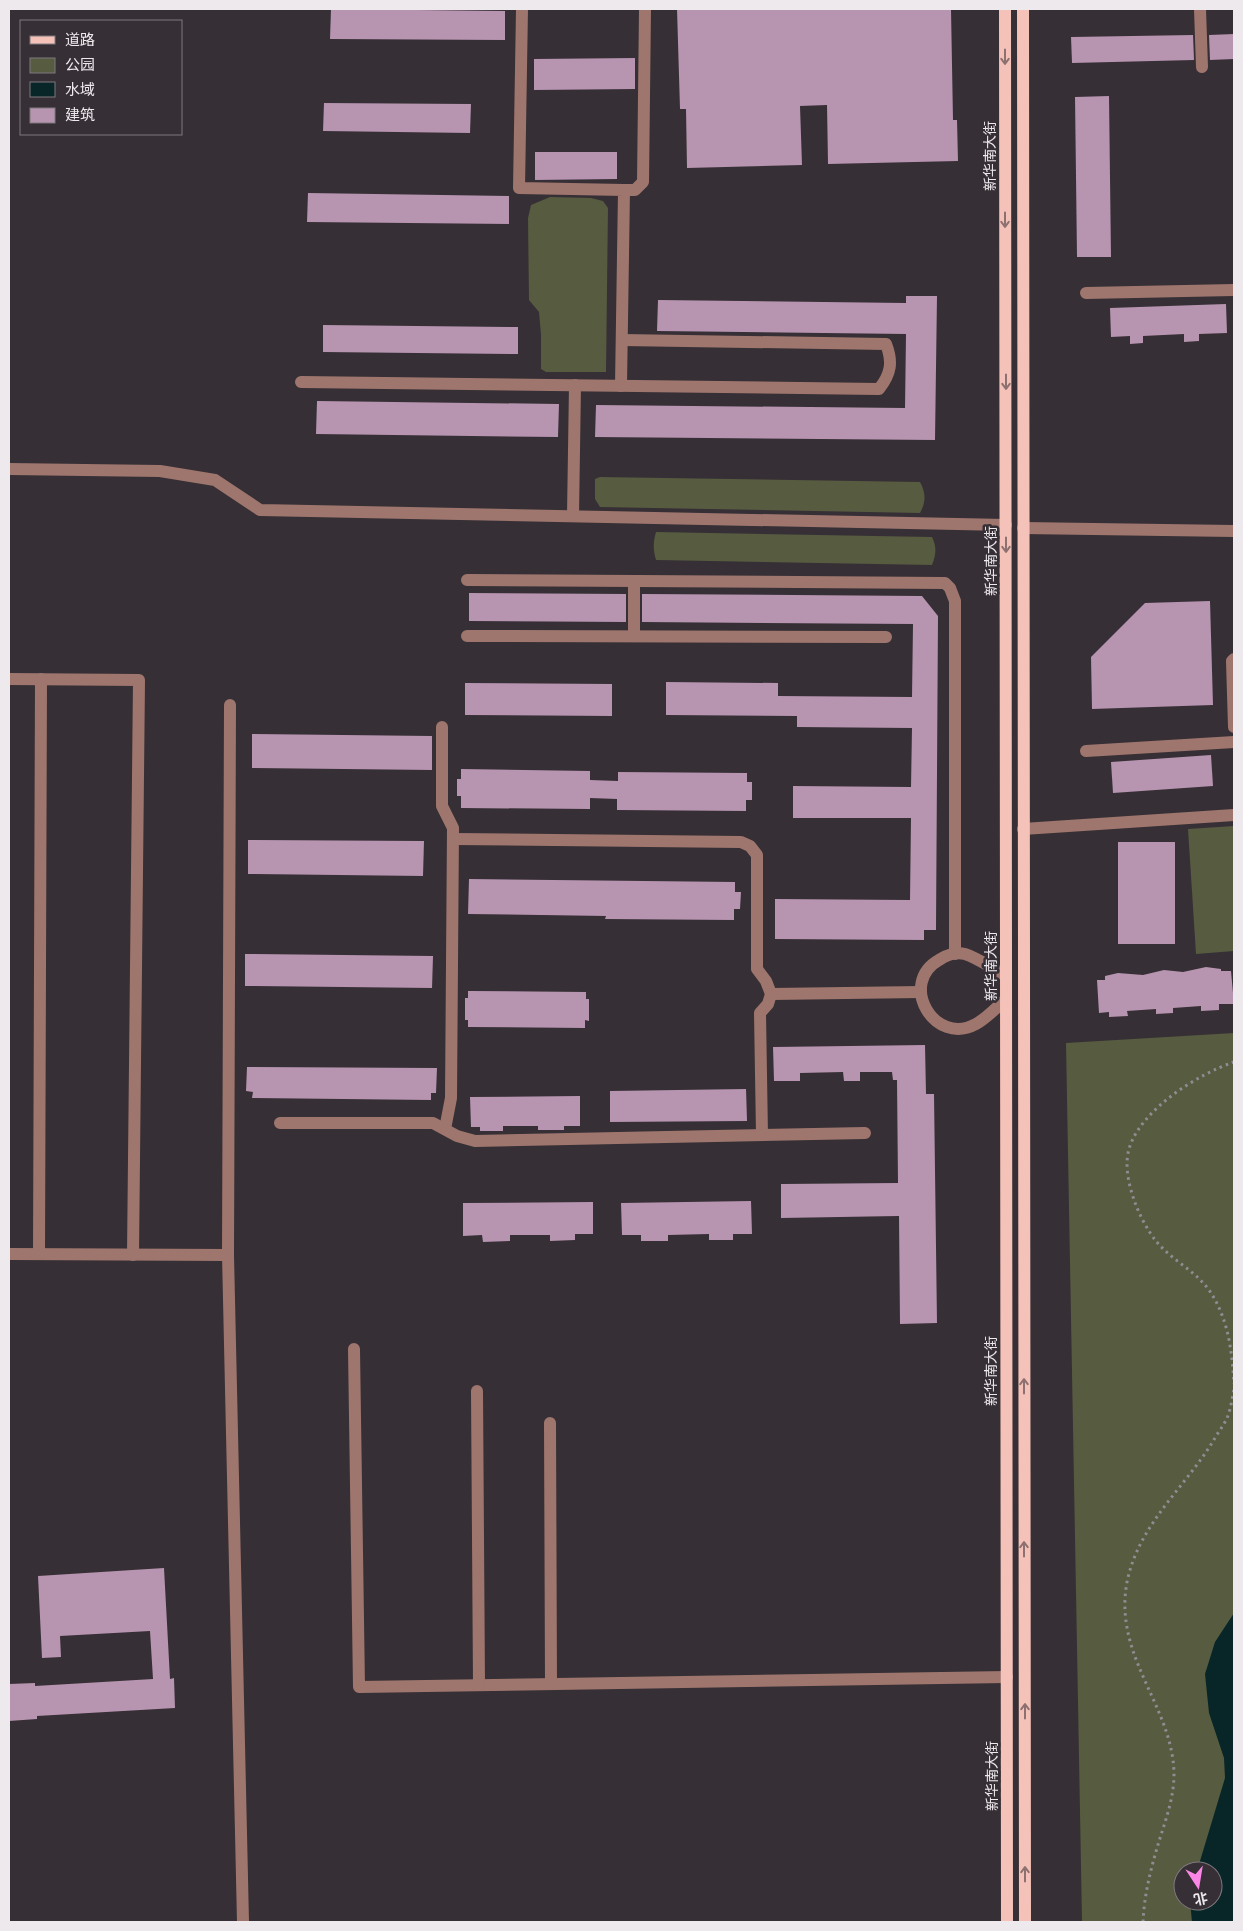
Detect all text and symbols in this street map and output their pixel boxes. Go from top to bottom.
legend [20,20,182,135]
text: 道路 [65,30,95,48]
one-way arrow [1000,49,1010,65]
text: 公园 [65,55,95,73]
text: 水域 [65,80,95,98]
text: 建筑 [65,105,95,123]
street label: 新华南大街 [981,121,998,191]
one-way arrow [1000,212,1010,228]
one-way arrow [1001,374,1011,390]
street label: 新华南大街 [982,526,999,596]
one-way arrow [1001,536,1011,553]
street label: 新华南大街 [982,931,999,1001]
street label: 新华南大街 [982,1336,999,1406]
one-way arrow [1019,1378,1029,1394]
one-way arrow [1019,1541,1029,1557]
one-way arrow [1020,1703,1029,1719]
street label: 新华南大街 [983,1741,1000,1811]
north arrow [1173,1861,1223,1911]
one-way arrow [1020,1866,1030,1882]
text: 北 [1192,1889,1209,1909]

